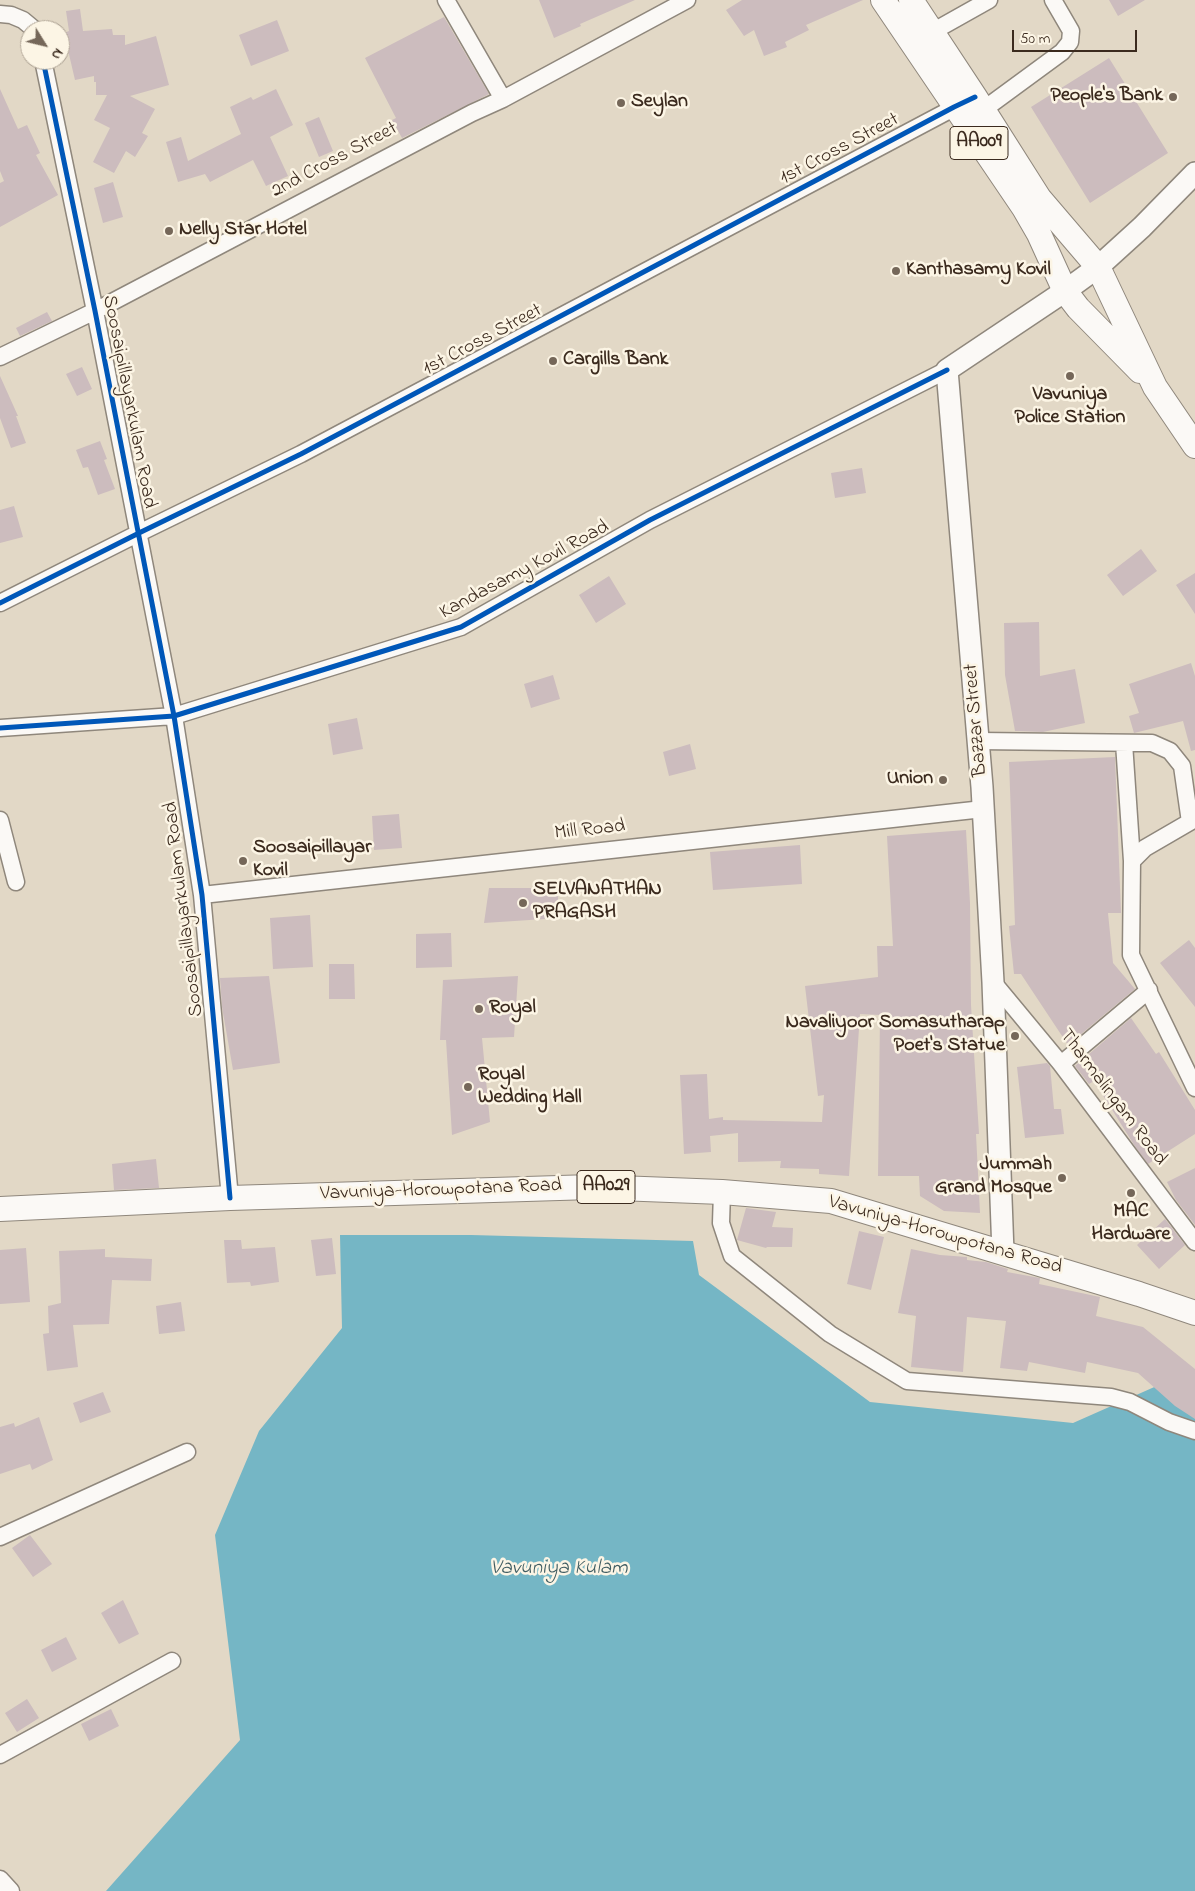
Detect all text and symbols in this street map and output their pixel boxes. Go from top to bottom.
north arrow [20,20,70,70]
scale bar [1015,20,1140,52]
text: 50 m [1020,28,1050,50]
text: N [45,44,68,64]
place label: People's Bank [1051,85,1163,109]
place label: Seylan [631,91,688,115]
marker: People's Bank [1167,91,1179,103]
marker: Seylan [615,97,627,109]
street label: 1st Cross Street [776,109,904,191]
street label: 2nd Cross Street [268,118,402,204]
road number: AA009 [950,126,1008,160]
place label: Nelly Star Hotel [179,219,307,243]
marker: Nelly Star Hotel [163,225,175,237]
place label: Kanthasamy Kovil [906,259,1051,283]
marker: Kanthasamy Kovil [890,265,902,277]
street label: Soosaipillayarkulam Road [96,293,160,511]
street label: 1st Cross Street [419,300,547,382]
place label: Cargills Bank [563,349,668,373]
marker: Cargills Bank [547,355,559,367]
marker: Vavuniya Police Station [1064,370,1076,382]
place label: Vavuniya Police Station [1015,384,1125,431]
street label: Kandasamy Kovil Road [436,516,614,626]
street label: Bazzar Street [960,662,994,778]
place label: Union [887,768,933,792]
marker: Union [937,774,949,786]
street label: Soosaipillayarkulam Road [160,800,210,1018]
street label: Mill Road [553,815,627,847]
place label: Soosaipillayar Kovil [253,837,371,884]
marker: Soosaipillayar Kovil [237,855,249,867]
place label: SELVANATHAN PRAGASH [533,879,662,926]
marker: SELVANATHAN PRAGASH [517,897,529,909]
place label: Royal [489,997,536,1021]
marker: Royal [473,1003,485,1015]
place label: Navaliyoor Somasutharap Poet's Statue [785,1012,1005,1059]
street label: Tharmalingam Road [1053,1025,1171,1171]
marker: Navaliyoor Somasutharap Poet's Statue [1009,1030,1021,1042]
place label: Royal Wedding Hall [478,1064,582,1111]
marker: Royal Wedding Hall [462,1081,474,1093]
place label: Jummah Grand Mosque [935,1154,1052,1201]
road number: AA029 [577,1170,635,1204]
marker: Jummah Grand Mosque [1056,1172,1068,1184]
street label: Vavuniya-Horowpotana Road [320,1175,562,1207]
marker: MAC Hardware [1125,1187,1137,1199]
street label: Vavuniya-Horowpotana Road [825,1191,1065,1281]
place label: MAC Hardware [1092,1201,1170,1248]
water label: Vavuniya Kulam [491,1557,627,1583]

